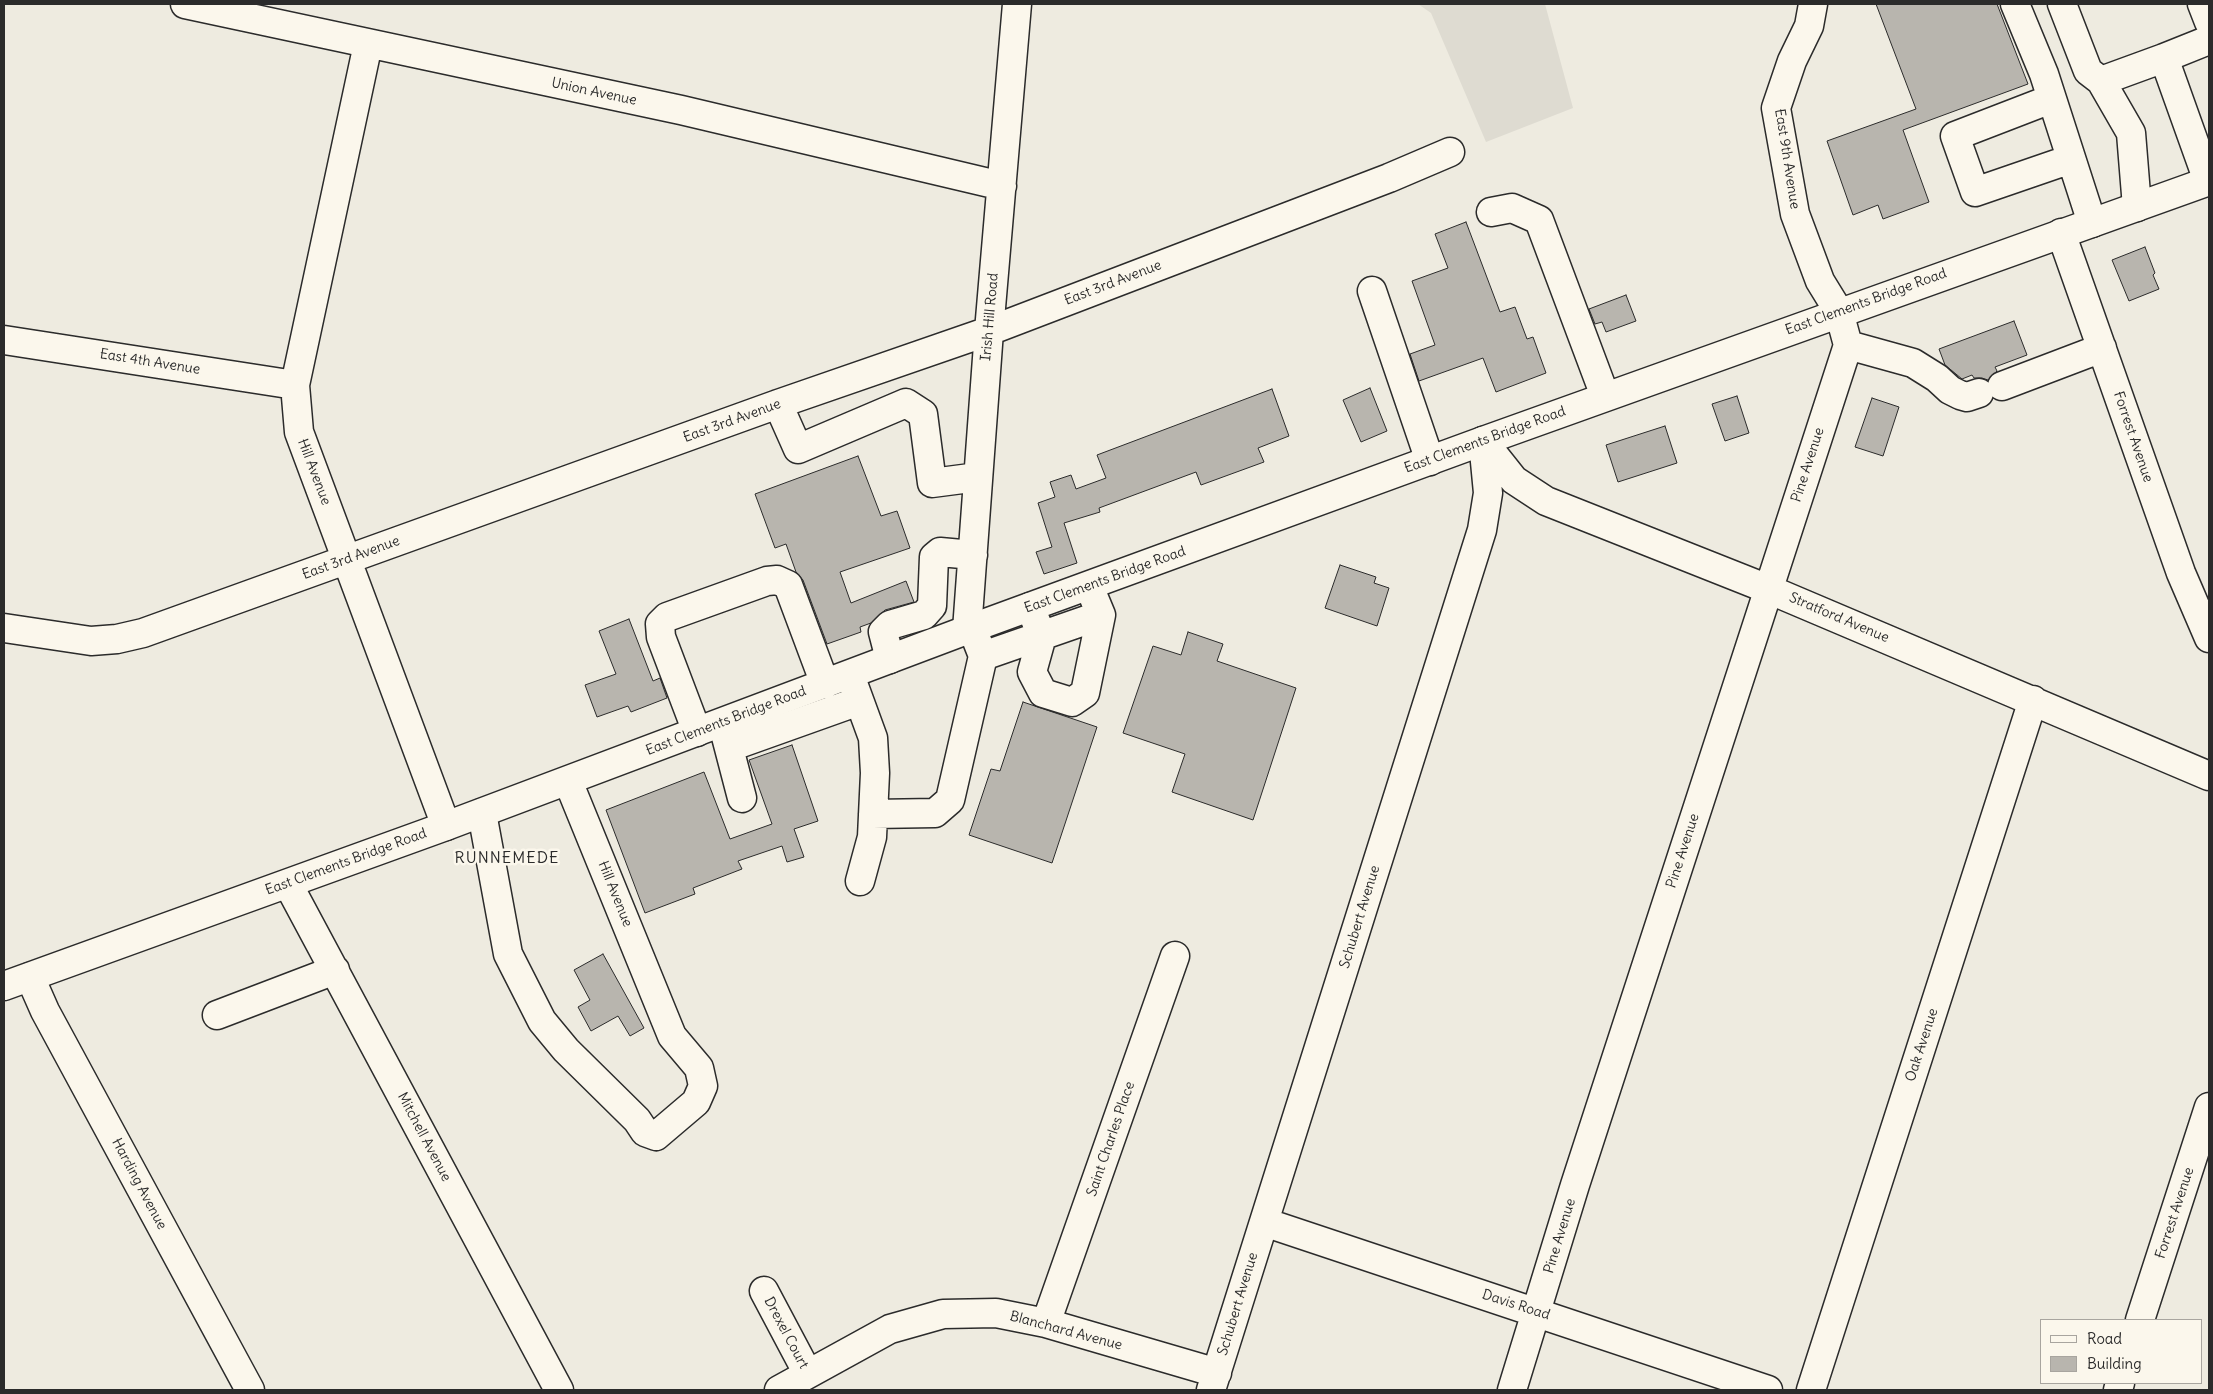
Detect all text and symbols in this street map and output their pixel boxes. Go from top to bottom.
street label: Union Avenue [550,75,638,109]
street label: East 9th Avenue [1771,108,1803,210]
street label: East 3rd Avenue [1062,257,1164,309]
street label: East Clements Bridge Road [1783,265,1949,339]
street label: Irish Hill Road [978,272,1002,362]
street label: East 4th Avenue [99,346,201,378]
street label: Forrest Avenue [2110,389,2156,485]
street label: East 3rd Avenue [681,396,783,446]
street label: East Clements Bridge Road [1402,403,1568,477]
street label: Pine Avenue [1788,426,1828,504]
street label: Hill Avenue [294,436,334,508]
street label: East 3rd Avenue [300,533,402,583]
street label: East Clements Bridge Road [1022,543,1188,617]
street label: Stratford Avenue [1787,589,1891,647]
street label: East Clements Bridge Road [643,683,809,759]
street label: Pine Avenue [1663,812,1703,890]
street label: East Clements Bridge Road [263,825,429,899]
district label: RUNNEMEDE [453,848,561,868]
street label: Hill Avenue [594,859,636,929]
street label: Schubert Avenue [1336,863,1384,971]
street label: Oak Avenue [1902,1006,1942,1084]
street label: Saint Charles Place [1083,1079,1139,1199]
street label: Mitchell Avenue [393,1090,455,1184]
street label: Harding Avenue [108,1135,170,1233]
street label: Forrest Avenue [2152,1165,2198,1261]
street label: Pine Avenue [1541,1197,1579,1275]
street label: Schubert Avenue [1214,1250,1262,1358]
street label: Davis Road [1480,1286,1552,1324]
street label: Drexel Court [760,1294,812,1372]
street label: Blanchard Avenue [1008,1308,1124,1354]
legend [2040,1319,2203,1384]
text: Road [2087,1329,2122,1348]
text: Building [2087,1354,2142,1373]

